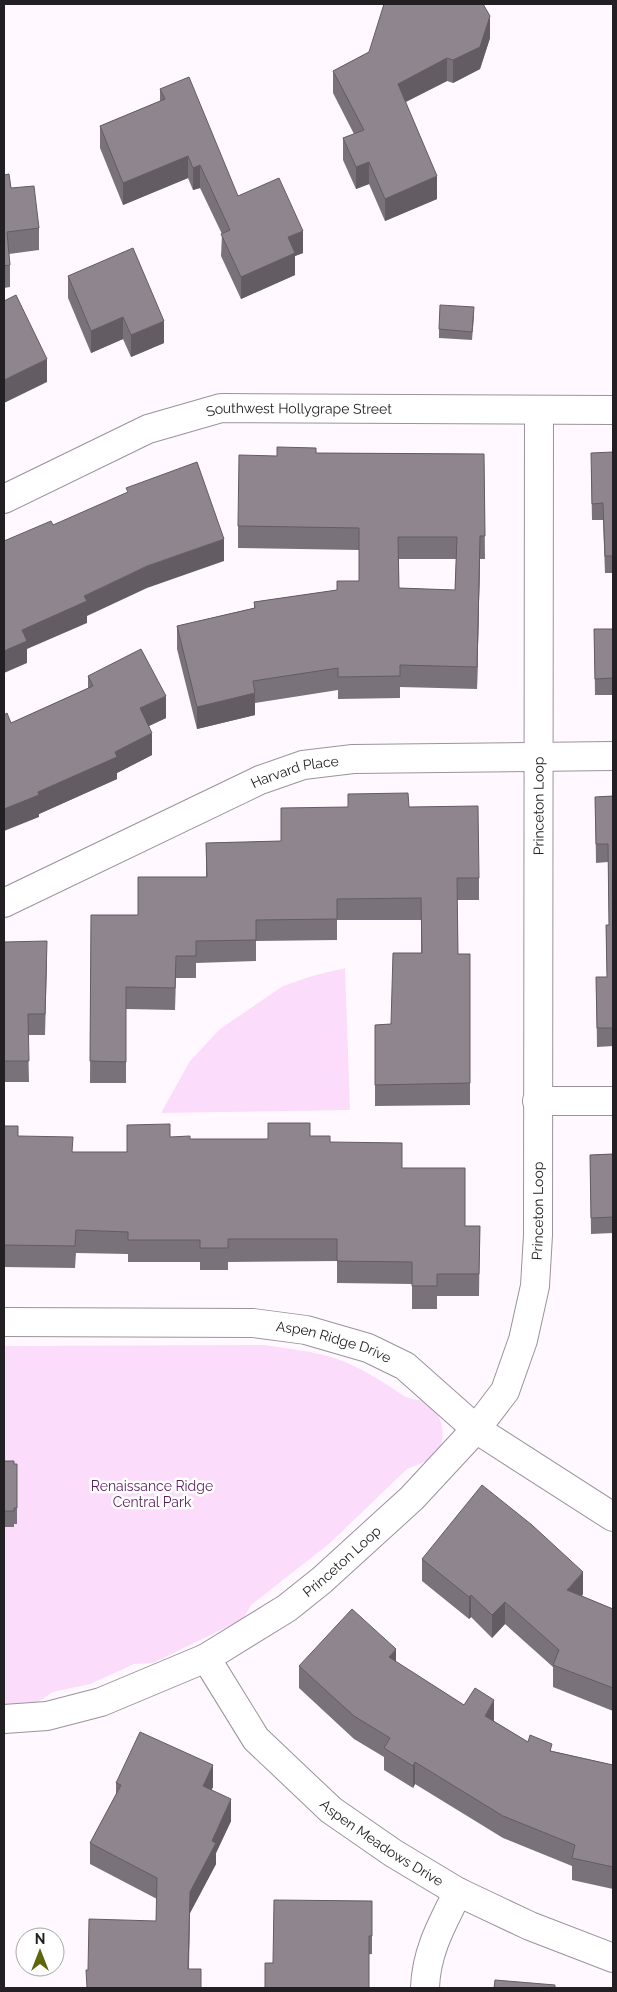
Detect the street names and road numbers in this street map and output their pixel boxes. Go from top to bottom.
street label: Southwest Hollygrape Street [204,400,392,420]
street label: Harvard Place [248,753,340,791]
street label: Princeton Loop [530,756,547,855]
street label: Princeton Loop [529,1161,546,1261]
street label: Aspen Ridge Drive [275,1318,394,1366]
street label: Princeton Loop [300,1522,384,1600]
street label: Aspen Meadows Drive [317,1796,446,1889]

